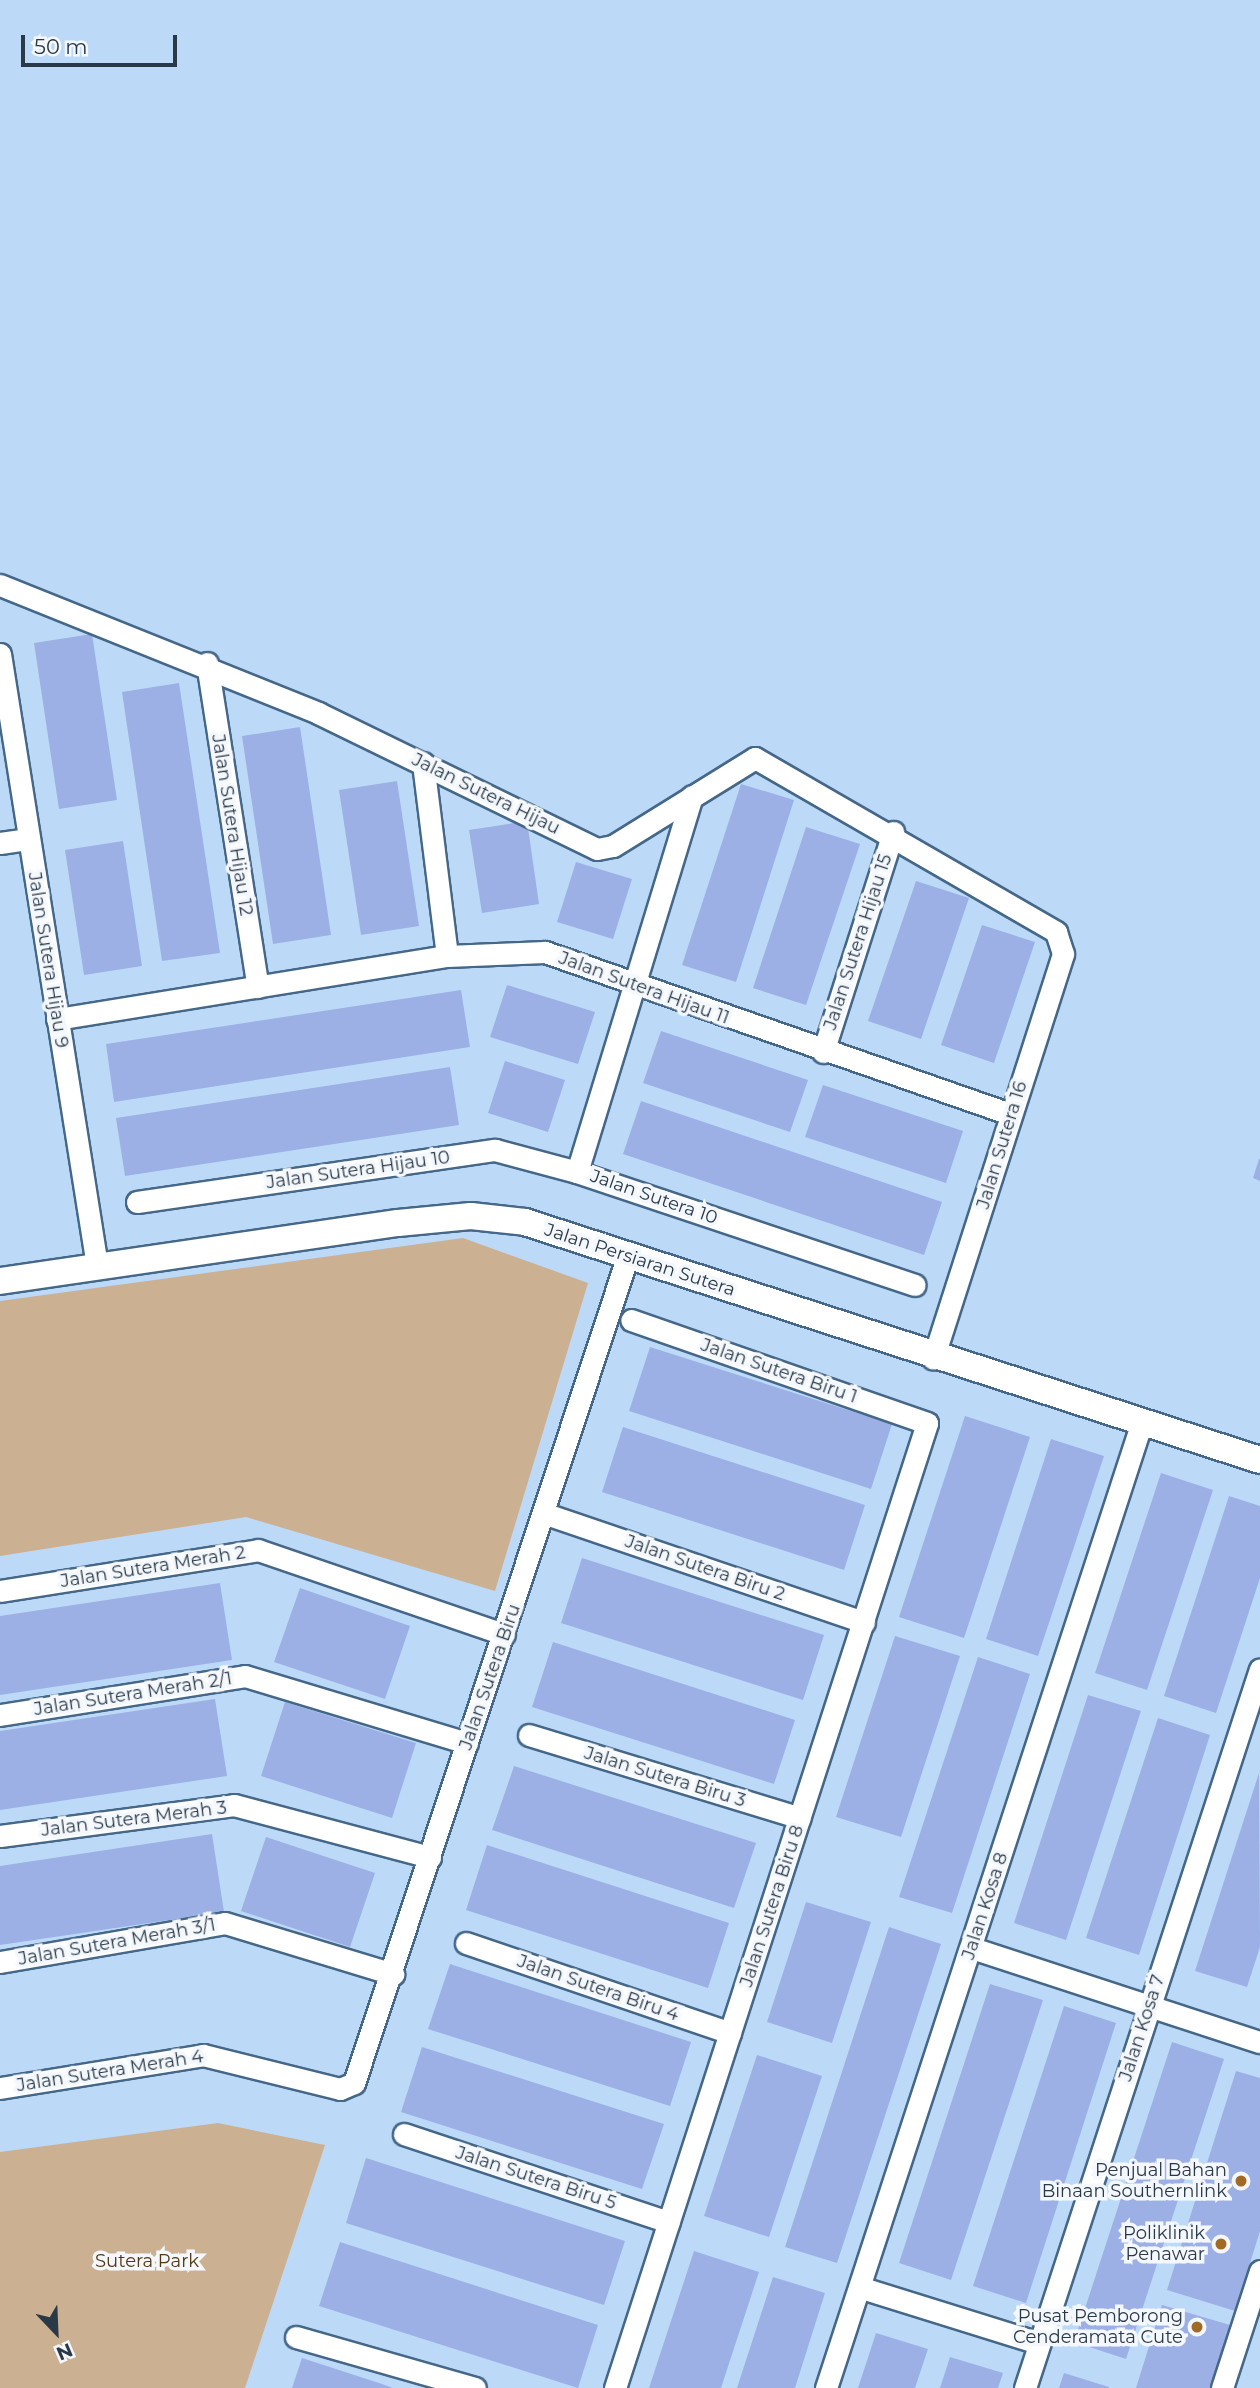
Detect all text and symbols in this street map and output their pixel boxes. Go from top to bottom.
scale bar [24,21,180,65]
text: 50 m [34,34,88,59]
street label: Jalan Sutera Hijau 12 [207,733,257,917]
street label: Jalan Sutera Hijau [408,749,564,839]
street label: Jalan Sutera Hijau 15 [819,851,897,1033]
street label: Jalan Sutera Hijau 9 [23,871,73,1049]
street label: Jalan Sutera Hijau 11 [556,947,732,1029]
street label: Jalan Sutera 16 [972,1079,1032,1211]
street label: Jalan Sutera Hijau 10 [265,1146,451,1194]
street label: Jalan Sutera 10 [587,1165,721,1229]
street label: Jalan Persiaran Sutera [542,1219,738,1301]
street label: Jalan Sutera Biru 1 [698,1334,860,1408]
street label: Jalan Sutera Biru 2 [622,1531,788,1605]
street label: Jalan Sutera Merah 2 [59,1542,247,1592]
street label: Jalan Sutera Biru [455,1601,525,1753]
street label: Jalan Sutera Merah 2/1 [32,1668,234,1720]
street label: Jalan Sutera Biru 3 [582,1742,748,1812]
street label: Jalan Sutera Merah 3 [40,1797,228,1841]
street label: Jalan Sutera Biru 8 [736,1822,808,1990]
street label: Jalan Kosa 8 [958,1850,1012,1962]
street label: Jalan Sutera Merah 3/1 [17,1914,217,1970]
street label: Jalan Sutera Biru 4 [515,1950,681,2026]
street label: Jalan Kosa 7 [1115,1972,1169,2084]
street label: Jalan Sutera Merah 4 [15,2046,205,2096]
street label: Jalan Sutera Biru 5 [453,2142,619,2214]
place label: Penjual Bahan Binaan Southernlink [1042,2160,1227,2202]
marker: Penjual Bahan Binaan Southernlink [1233,2173,1249,2189]
place label: Poliklinik Penawar [1123,2223,1205,2266]
marker: Poliklinik Penawar [1211,2234,1231,2254]
park label: Sutera Park [95,2250,199,2272]
north arrow [21,2297,91,2367]
place label: Pusat Pemborong Cenderamata Cute [1013,2306,1183,2348]
marker: Pusat Pemborong Cenderamata Cute [1189,2319,1205,2335]
text: N [53,2338,76,2365]

